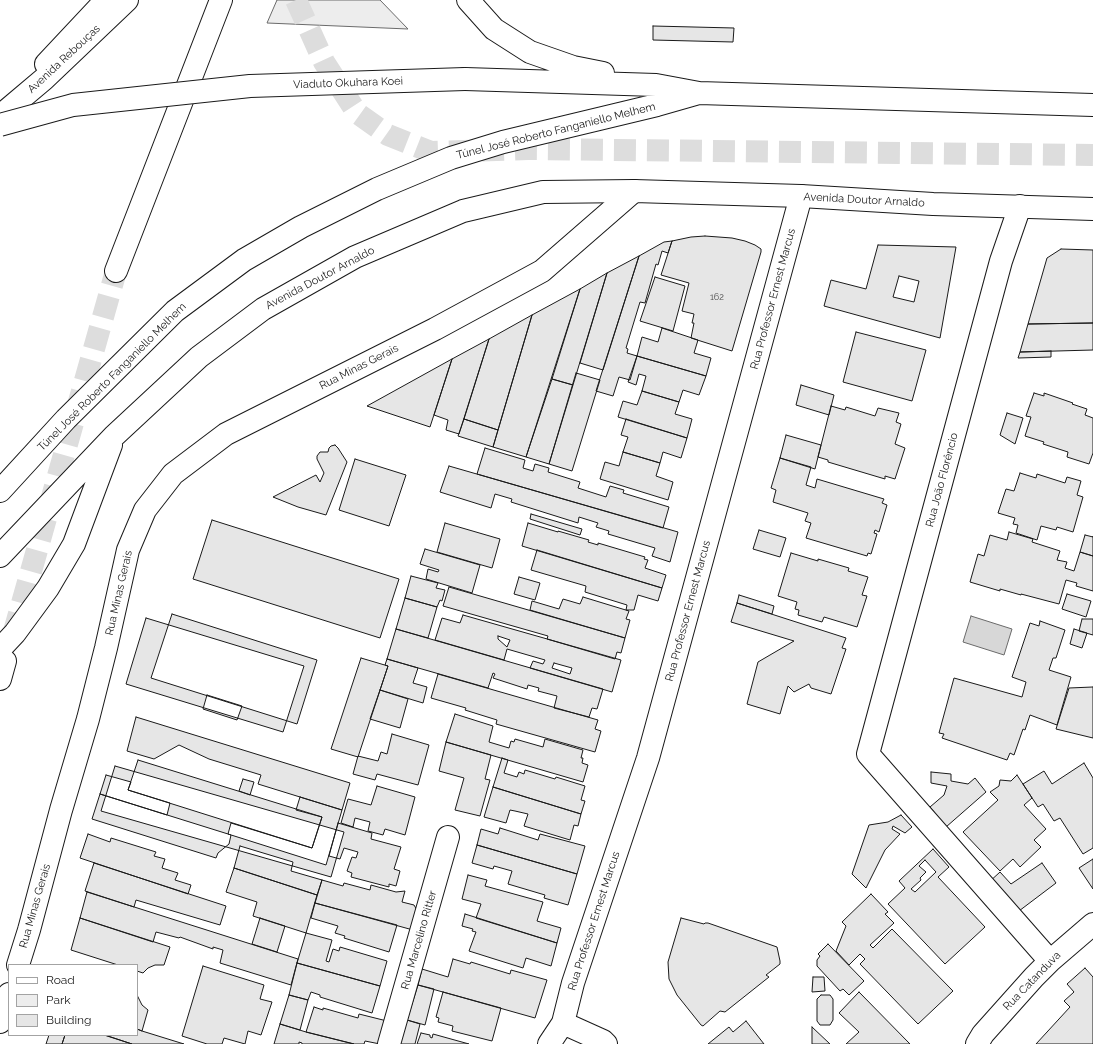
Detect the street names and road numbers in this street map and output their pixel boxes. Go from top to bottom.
street label: Avenida Rebouças [25,22,103,96]
street label: Viaduto Okuhara Koei [293,74,403,92]
street label: Túnel José Roberto Fanganiello Melhem [455,100,657,162]
street label: Avenida Doutor Arnaldo [803,190,925,210]
street label: Rua Professor Ernest Marcus [748,227,798,371]
street label: Avenida Doutor Arnaldo [263,244,377,312]
street label: Túnel José Roberto Fanganiello Melhem [35,300,189,454]
street label: Rua Minas Gerais [317,341,401,393]
street label: Rua João Florêncio [923,431,961,529]
street label: Rua Professor Ernest Marcus [663,539,713,683]
street label: Rua Minas Gerais [103,549,135,637]
street label: Rua Professor Ernest Marcus [565,850,623,992]
street label: Rua Minas Gerais [17,862,53,950]
street label: Rua Marcelino Ritter [399,889,439,991]
street label: Rua Catanduva [1000,949,1064,1013]

